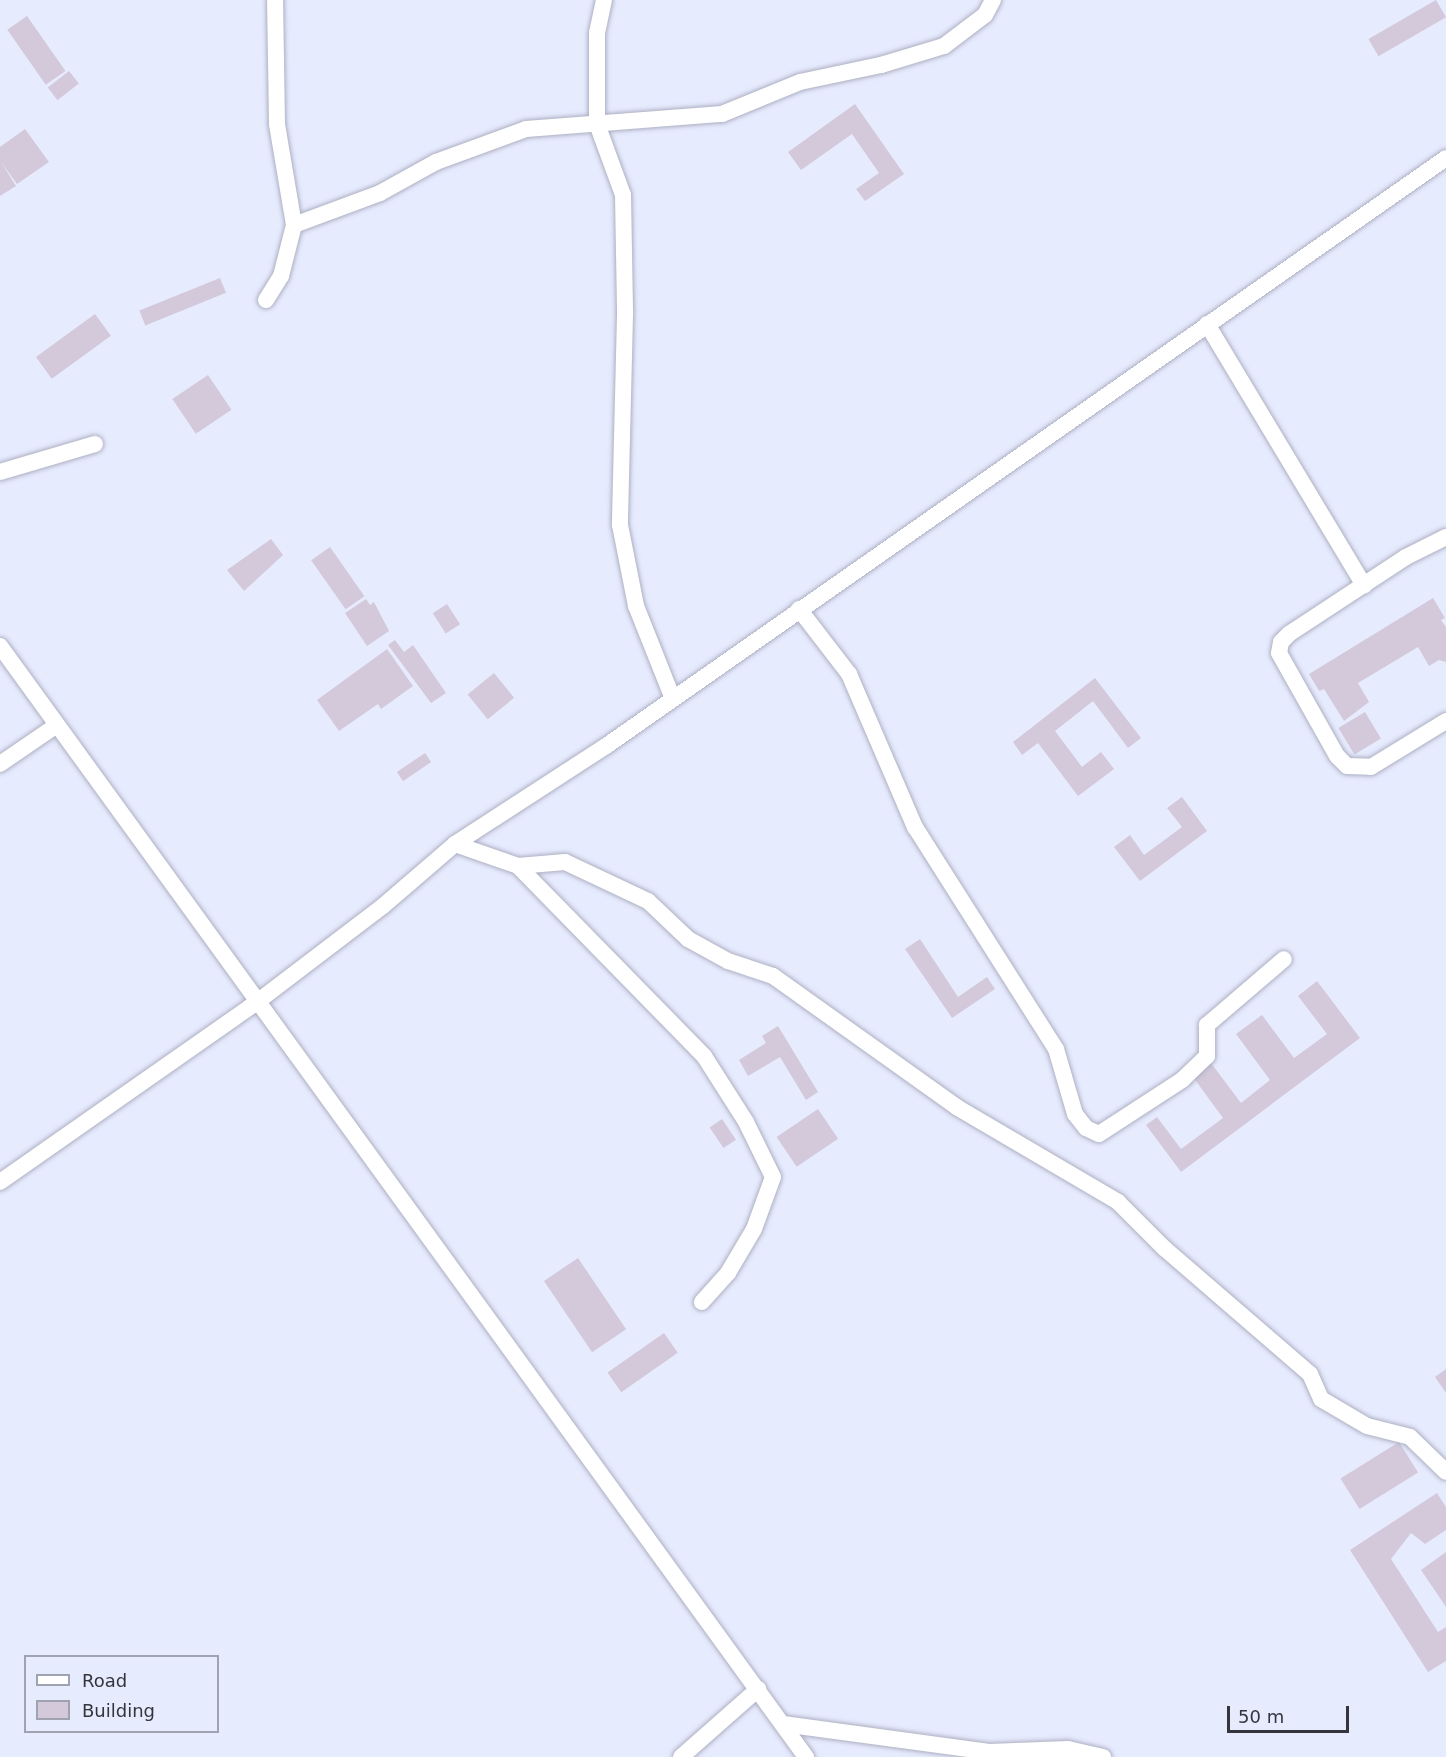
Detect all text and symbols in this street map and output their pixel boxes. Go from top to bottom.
legend [24,1655,219,1733]
text: Road [82,1670,127,1691]
scale bar [1230,1694,1352,1732]
text: Building [82,1700,155,1721]
text: 50 m [1238,1706,1284,1727]

